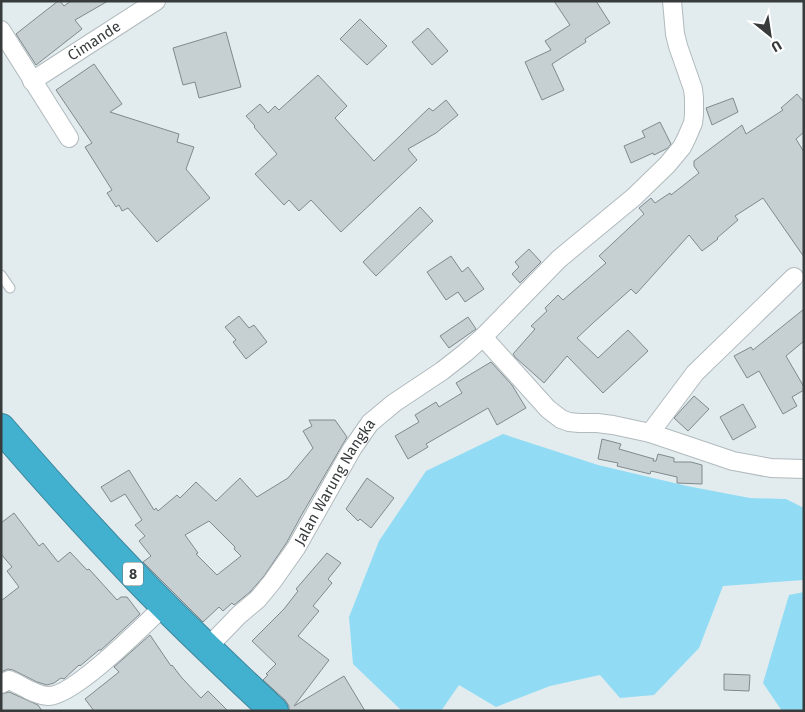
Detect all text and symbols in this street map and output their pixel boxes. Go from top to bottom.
north arrow [745,10,795,60]
street label: Cimande [64,17,124,65]
text: U [768,36,784,55]
street label: Jalan Warung Nangka [290,415,379,548]
road number: 8 [123,562,143,586]

